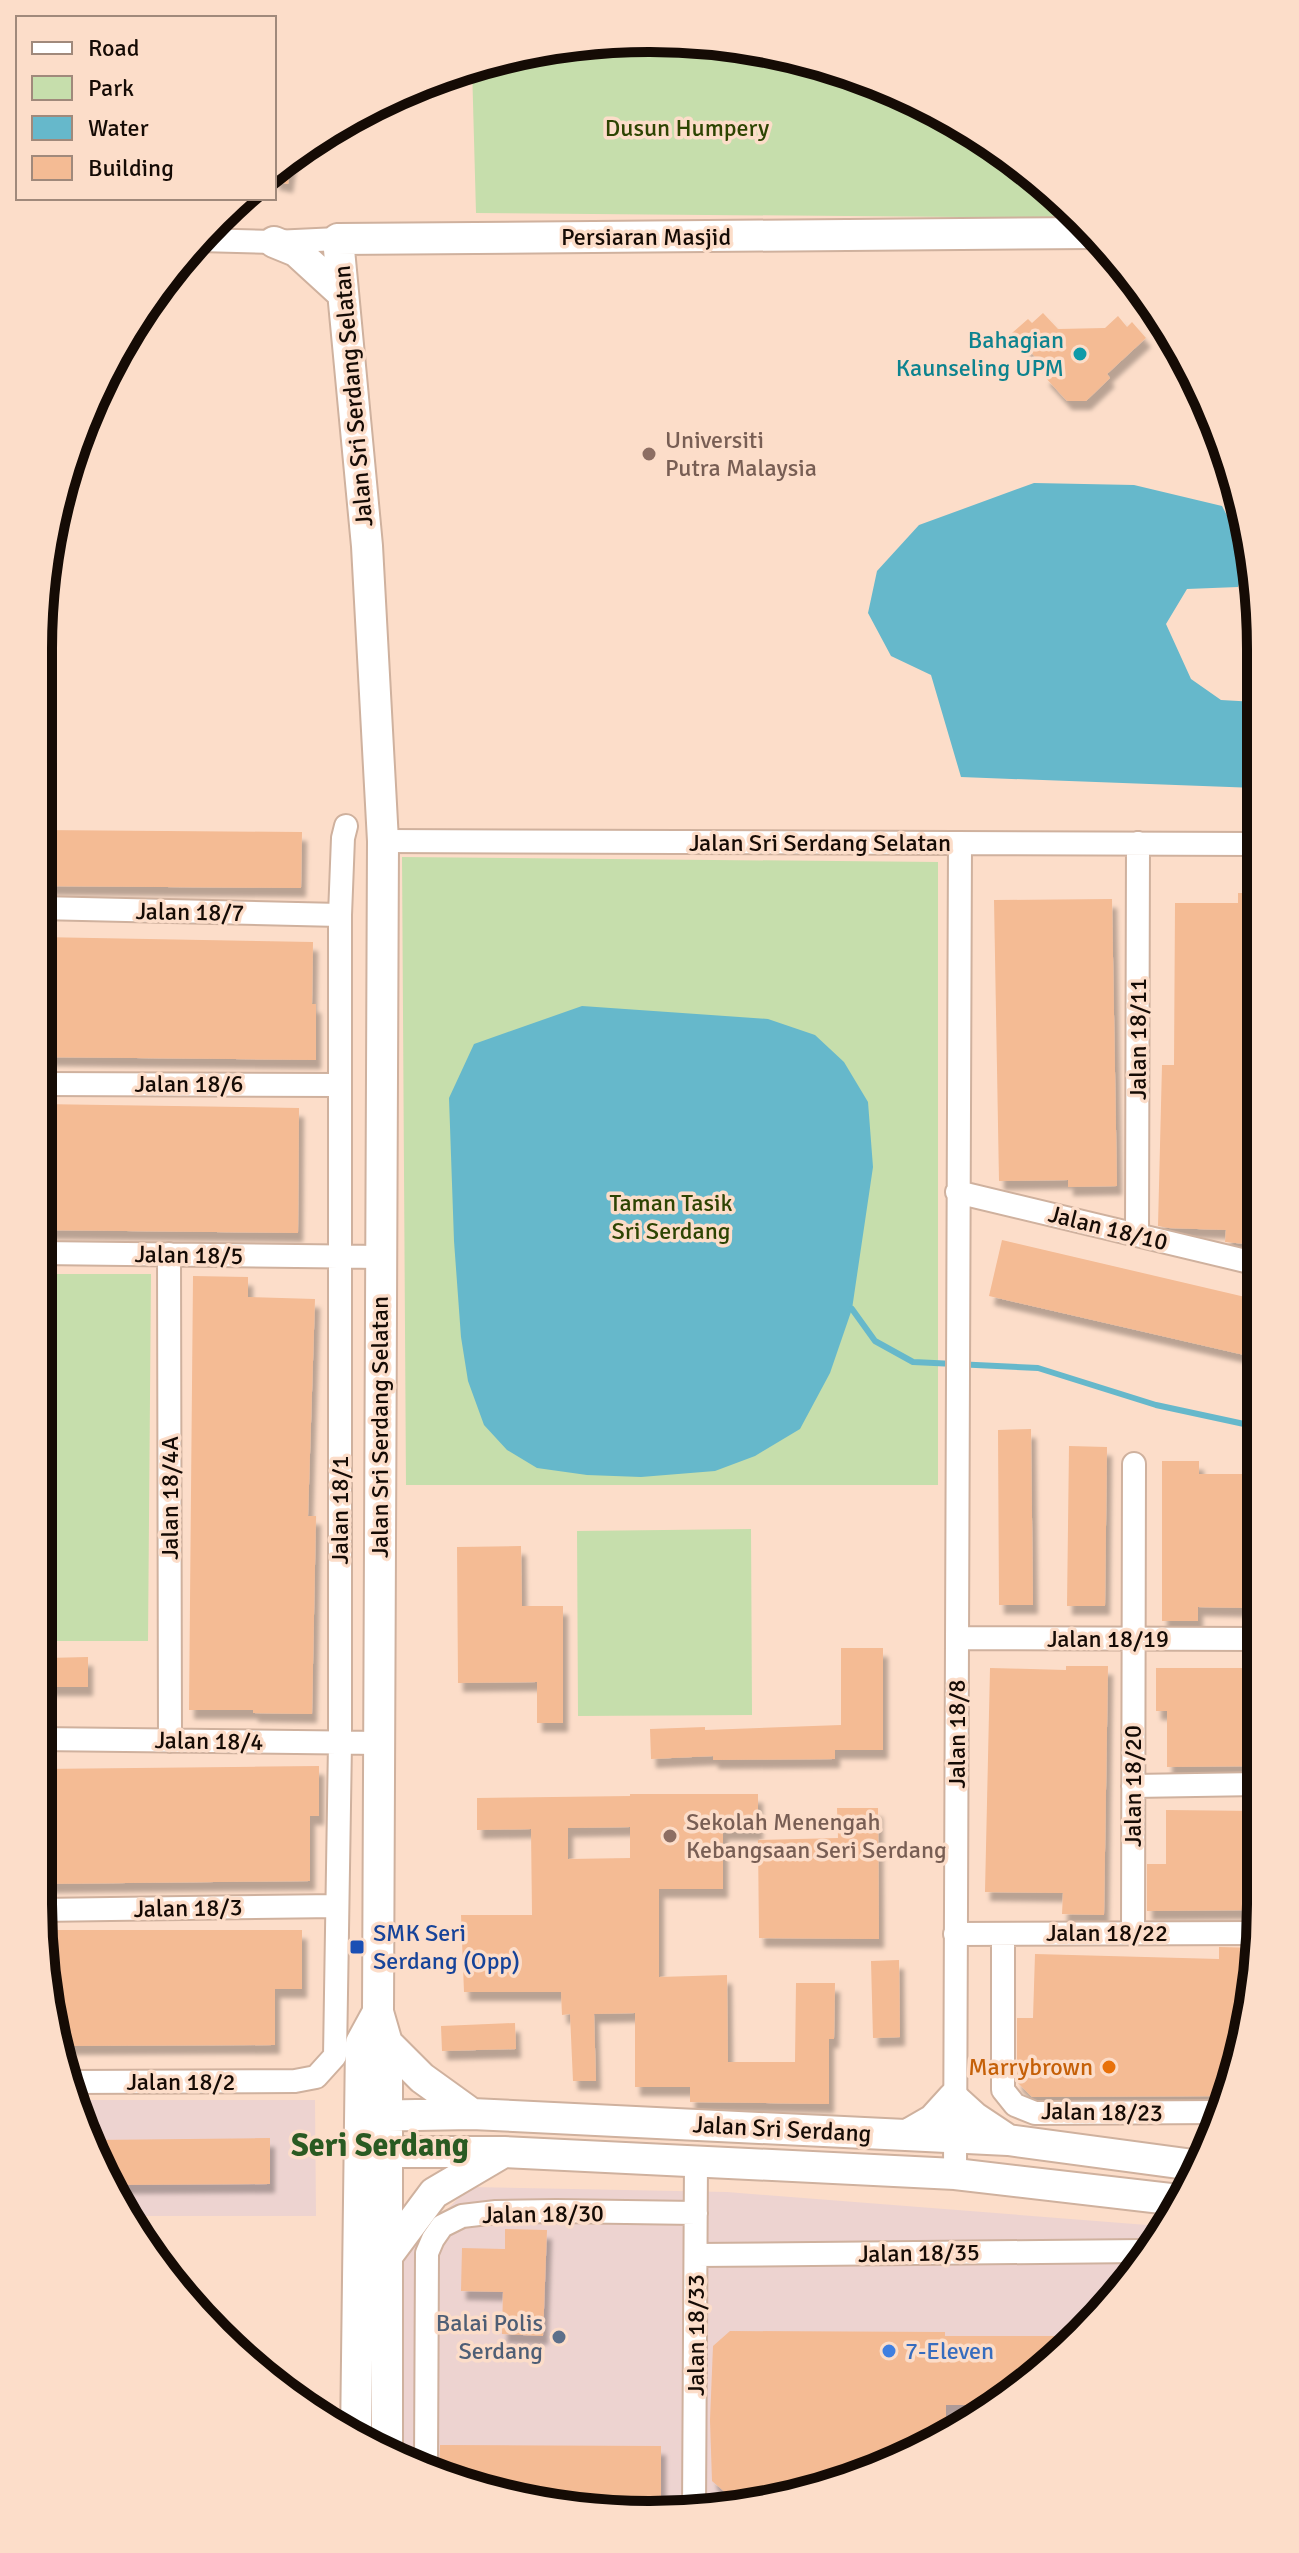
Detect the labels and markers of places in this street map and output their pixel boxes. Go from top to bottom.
place label: Bahagian Kaunseling UPM [896,325,1064,383]
marker: Bahagian Kaunseling UPM [1071,345,1089,363]
place label: Universiti Putra Malaysia [665,425,817,483]
marker: Universiti Putra Malaysia [640,445,658,463]
place label: Sekolah Menengah Kebangsaan Seri Serdang [686,1807,947,1865]
marker: Sekolah Menengah Kebangsaan Seri Serdang [661,1827,679,1845]
place label: SMK Seri Serdang (Opp) [373,1918,520,1976]
marker: SMK Seri Serdang (Opp) [348,1938,366,1956]
place label: Marrybrown [968,2052,1093,2082]
marker: Marrybrown [1100,2058,1118,2076]
place label: Balai Polis Serdang [436,2308,543,2366]
marker: Balai Polis Serdang [550,2328,568,2346]
place label: 7-Eleven [905,2336,994,2366]
marker: 7-Eleven [880,2342,898,2360]

